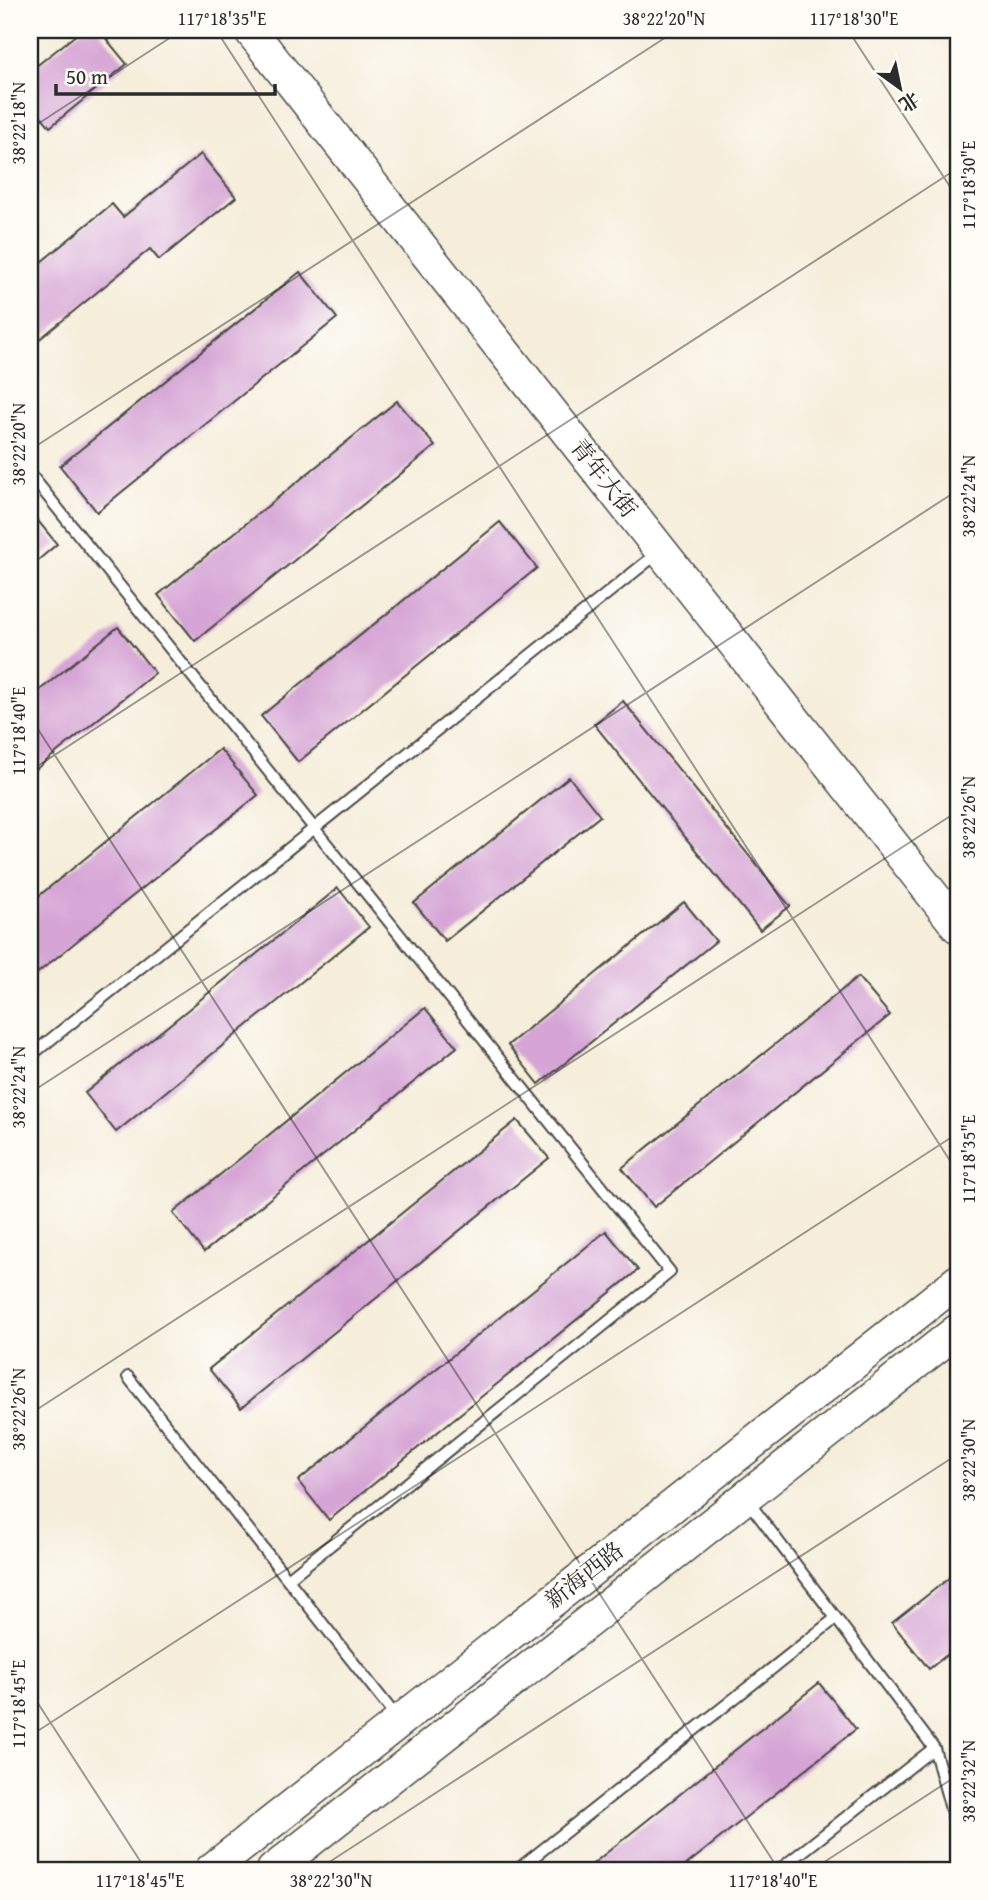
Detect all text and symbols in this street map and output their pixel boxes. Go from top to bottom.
text: 117°18'35"E [178,5,266,32]
text: 38°22'20"N [623,5,706,32]
text: 117°18'30"E [810,5,898,32]
scale bar [56,52,275,96]
north arrow [866,52,936,122]
text: 50 m [66,61,108,92]
text: 38°22'18"N [5,81,32,164]
text: 北 [894,85,925,119]
text: 117°18'30"E [955,141,982,229]
text: 38°22'20"N [5,402,32,485]
street label: 青年大街 [563,431,646,524]
text: 38°22'24"N [955,454,982,537]
text: 117°18'40"E [5,687,32,775]
text: 38°22'26"N [955,775,982,858]
text: 38°22'24"N [5,1045,32,1128]
text: 117°18'35"E [955,1115,982,1203]
text: 38°22'26"N [5,1367,32,1450]
text: 38°22'30"N [955,1418,982,1501]
street label: 新海西路 [537,1533,630,1616]
text: 117°18'45"E [5,1660,32,1748]
text: 38°22'32"N [955,1739,982,1822]
text: 117°18'45"E [96,1867,184,1894]
text: 38°22'30"N [290,1867,373,1894]
text: 117°18'40"E [729,1867,817,1894]

